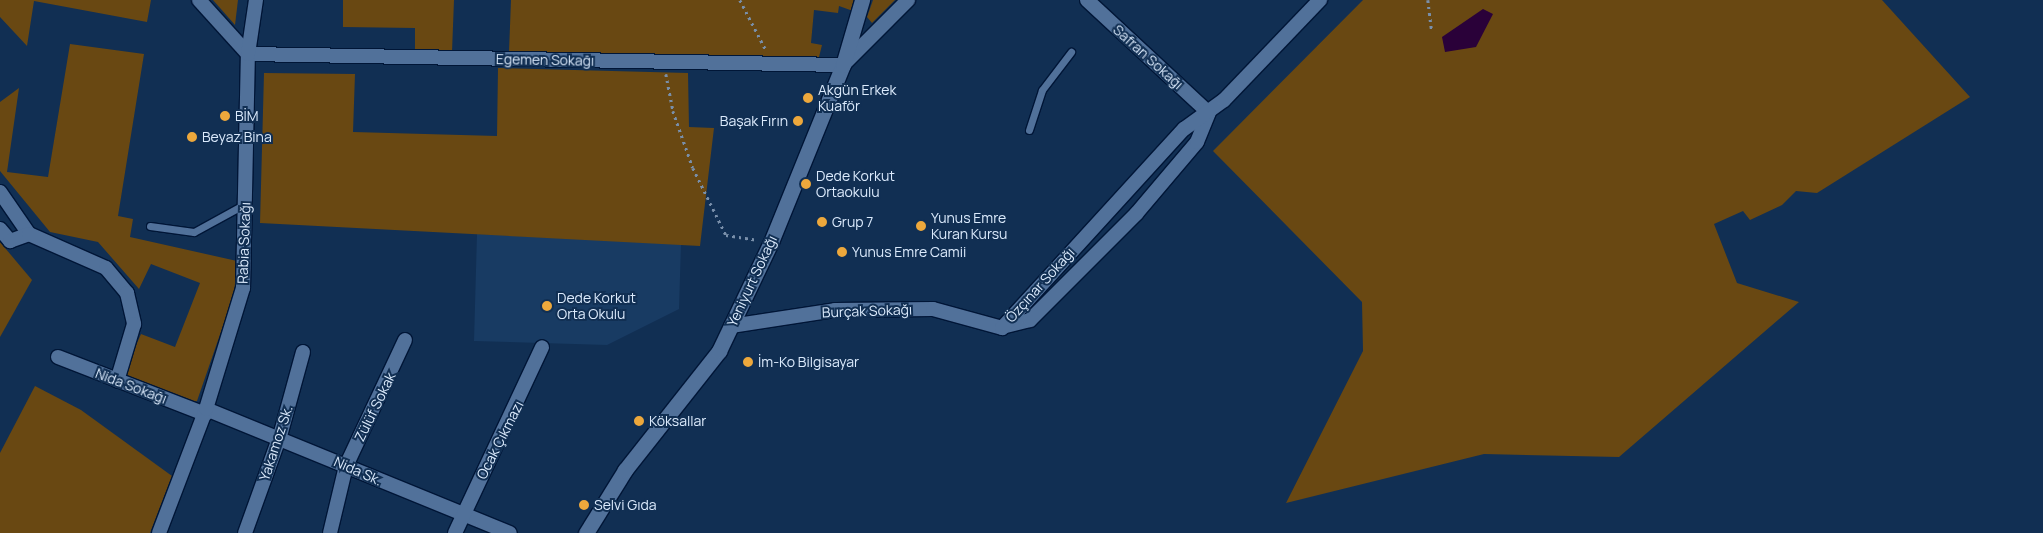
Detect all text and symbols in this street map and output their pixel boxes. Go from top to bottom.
street label: Safran Sokağı [1110,21,1186,93]
street label: Egemen Sokağı [496,51,594,69]
place label: Akgün Erkek Kuaför [818,82,896,114]
marker: Akgün Erkek Kuaför [802,92,814,104]
place label: BİM [235,108,259,124]
marker: BİM [219,110,231,122]
place label: Başak Fırın [720,113,788,129]
marker: Başak Fırın [792,115,804,127]
place label: Beyaz Bina [202,129,272,145]
marker: Beyaz Bina [186,131,198,143]
place label: Dede Korkut Ortaokulu [816,168,895,200]
marker: Dede Korkut Ortaokulu [800,178,812,190]
street label: Rabia Sokağı [234,202,254,284]
place label: Yunus Emre Kuran Kursu [931,210,1007,242]
place label: Grup 7 [832,214,873,230]
marker: Grup 7 [816,216,828,228]
marker: Yunus Emre Kuran Kursu [915,220,927,232]
street label: Yeniyurt Sokağı [724,233,780,329]
place label: Yunus Emre Camii [852,244,966,260]
street label: Özçınar Sokağı [1002,244,1078,326]
marker: Yunus Emre Camii [836,246,848,258]
place label: Dede Korkut Orta Okulu [557,290,636,322]
marker: Dede Korkut Orta Okulu [541,300,553,312]
street label: Burçak Sokağı [822,301,912,321]
place label: İm-Ko Bilgisayar [758,354,859,370]
marker: İm-Ko Bilgisayar [742,356,754,368]
street label: Nida Sokağı [93,365,169,407]
street label: Zülüf Sokak [351,370,399,444]
street label: Ocak Çıkmazı [473,398,527,482]
street label: Yakamoz Sk. [256,403,296,483]
place label: Köksallar [649,413,706,429]
marker: Köksallar [633,415,645,427]
street label: Nida Sk. [331,453,385,489]
place label: Selvi Gıda [594,497,656,513]
marker: Selvi Gıda [578,499,590,511]

